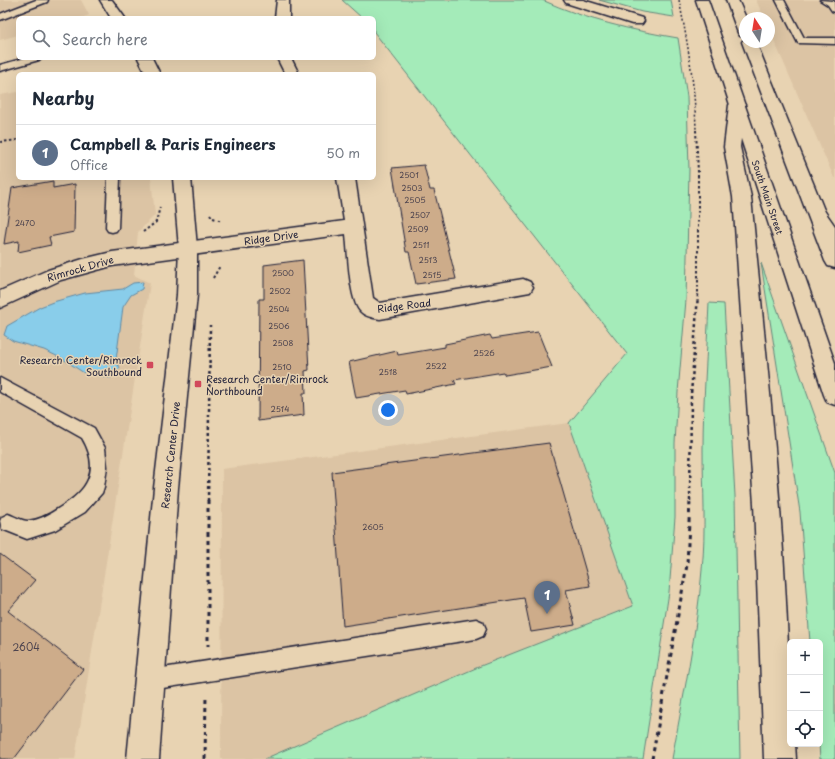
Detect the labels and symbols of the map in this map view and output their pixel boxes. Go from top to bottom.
north arrow [739,12,775,48]
street label: South Main Street [749,158,787,236]
house number: 2501 [399,169,419,181]
house number: 2503 [402,182,422,194]
house number: 2505 [404,194,426,206]
house number: 2507 [410,209,431,221]
house number: 2470 [15,217,35,229]
house number: 2509 [408,223,428,235]
street label: Ridge Drive [243,226,299,248]
house number: 2511 [413,239,429,251]
street label: Rimrock Drive [45,251,115,285]
house number: 2513 [419,254,438,266]
house number: 2500 [272,267,294,279]
house number: 2515 [423,269,441,281]
house number: 2502 [269,285,291,297]
street label: Ridge Road [376,294,432,316]
house number: 2504 [268,303,290,315]
house number: 2506 [268,320,290,332]
house number: 2508 [273,337,293,349]
house number: 2526 [473,347,495,359]
place label: Research Center/Rimrock Southbound [19,352,142,379]
marker: Research Center/Rimrock Southbound [145,360,155,370]
house number: 2522 [425,360,447,372]
house number: 2510 [272,361,292,373]
house number: 2518 [379,366,397,378]
place label: Research Center/Rimrock Northbound [206,371,329,398]
marker: Research Center/Rimrock Northbound [193,379,203,389]
street label: Research Center Drive [157,400,183,510]
your location [378,400,398,420]
house number: 2514 [271,403,290,415]
house number: 2605 [362,521,384,533]
pin: 1 [534,581,560,614]
house number: 2604 [12,639,40,654]

